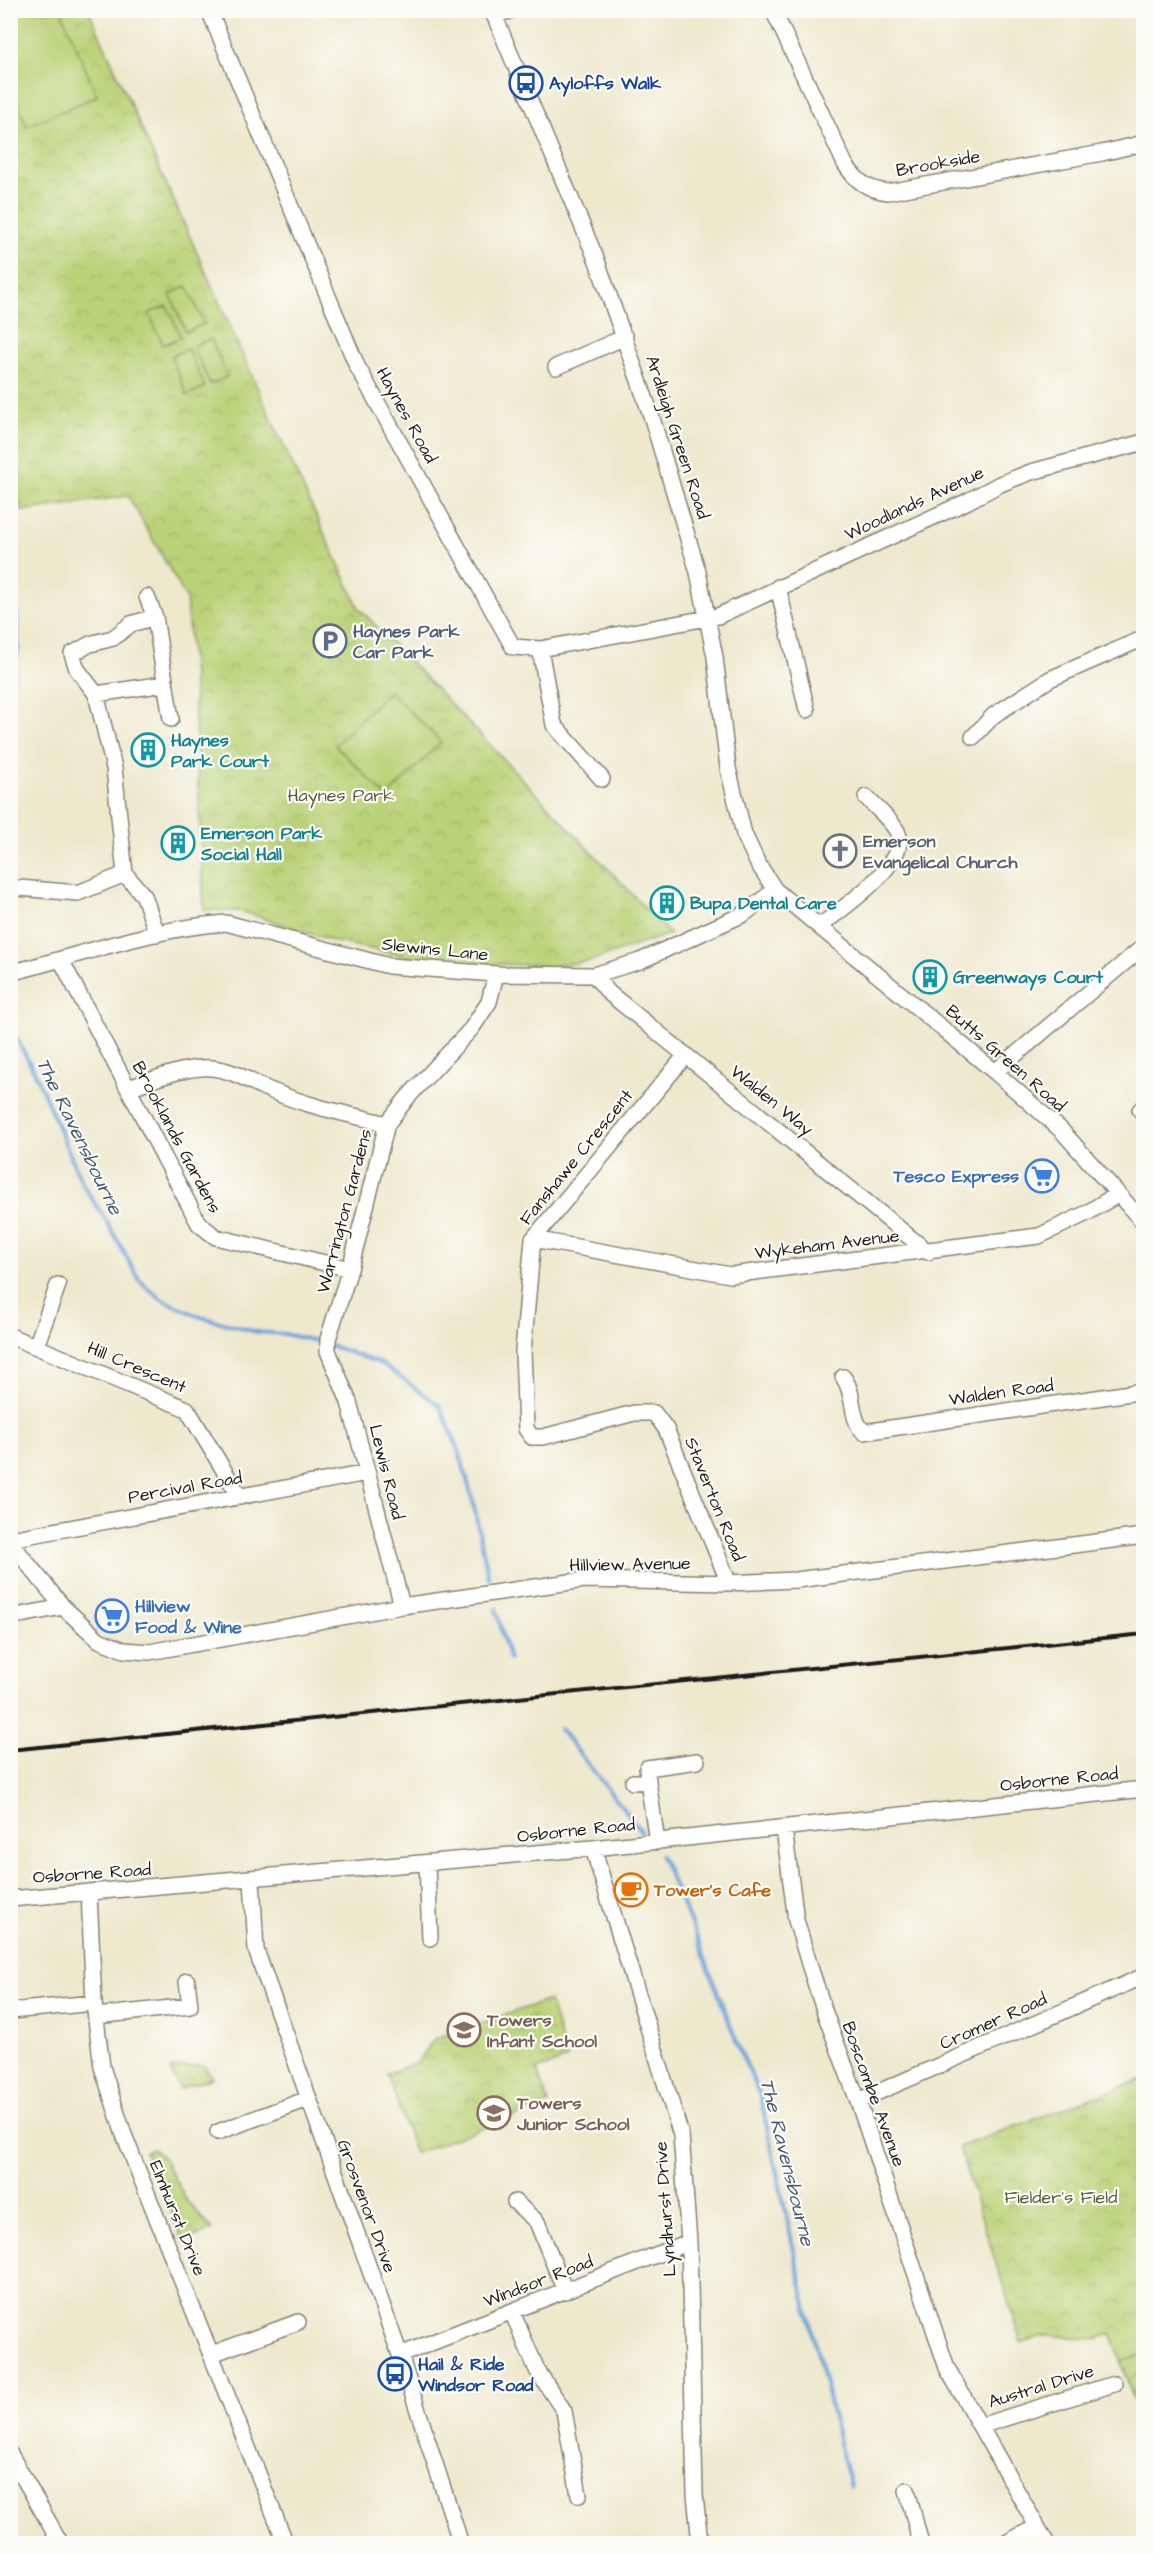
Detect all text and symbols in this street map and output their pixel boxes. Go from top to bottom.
bus stop icon: Ayloffs Walk [508,65,544,101]
place label: Ayloffs Walk [549,71,662,97]
street label: Brookside [894,144,982,183]
street label: Ardleigh Green Road [638,352,716,523]
street label: Haynes Road [369,363,443,468]
street label: Woodlands Avenue [840,460,988,547]
place label: Haynes Park Car Park [353,619,460,665]
parking icon: Haynes Park Car Park [312,623,348,659]
place label: Haynes Park Court [171,728,270,774]
building icon: Haynes Park Court [130,732,166,768]
park label: Haynes Park [288,783,394,809]
place label: Emerson Park Social Hall [200,821,323,867]
building icon: Emerson Park Social Hall [160,825,196,861]
place label: Emerson Evangelical Church [863,829,1018,876]
church icon: Emerson Evangelical Church [822,833,858,869]
building icon: Bupa Dental Care [649,885,685,921]
place label: Bupa Dental Care [690,891,837,916]
street label: Slewins Lane [380,931,490,968]
building icon: Greenways Court [912,959,948,995]
place label: Greenways Court [953,965,1104,991]
street label: Butts Green Road [940,999,1071,1118]
water label: The Ravensbourne [29,1053,130,1221]
street label: Brooklands Gardens [126,1057,227,1218]
street label: Walden Way [724,1059,819,1142]
street label: Fanshawe Crescent [514,1084,639,1230]
street label: Warrington Gardens [311,1126,379,1296]
supermarket icon: Tesco Express [1024,1158,1060,1194]
place label: Tesco Express [892,1164,1019,1189]
street label: Wykeham Avenue [753,1223,901,1267]
street label: Hill Crescent [83,1335,191,1400]
street label: Walden Road [947,1373,1055,1412]
street label: Lewis Road [363,1422,410,1522]
street label: Staverton Road [678,1433,751,1565]
street label: Percival Road [126,1465,244,1510]
street label: Hillview Avenue [569,1551,691,1578]
place label: Hillview Food & Wine [135,1594,242,1640]
supermarket icon: Hillview Food & Wine [94,1598,130,1634]
street label: Osborne Road [999,1761,1119,1798]
street label: Osborne Road [516,1812,636,1849]
street label: Osborne Road [32,1857,152,1890]
cafe icon: Tower's Cafe [613,1872,649,1908]
place label: Tower's Cafe [653,1878,771,1903]
street label: Cromer Road [936,1987,1051,2056]
place label: Towers Infant School [486,2008,597,2054]
school or university icon: Towers Infant School [446,2012,482,2048]
street label: Boscombe Avenue [836,2018,912,2171]
water label: The Ravensbourne [753,2076,822,2250]
place label: Towers Junior School [516,2091,630,2137]
school or university icon: Towers Junior School [476,2095,512,2131]
street label: Grosvenor Drive [331,2136,402,2277]
street label: Lyndhurst Drive [648,2140,684,2277]
street label: Elmhurst Drive [143,2157,212,2280]
park label: Fielder's Field [1005,2185,1117,2210]
street label: Windsor Road [480,2249,597,2314]
place label: Hail & Ride Windsor Road [417,2352,534,2398]
bus stop icon: Hail & Ride Windsor Road [377,2356,413,2392]
street label: Austral Drive [985,2358,1097,2414]

